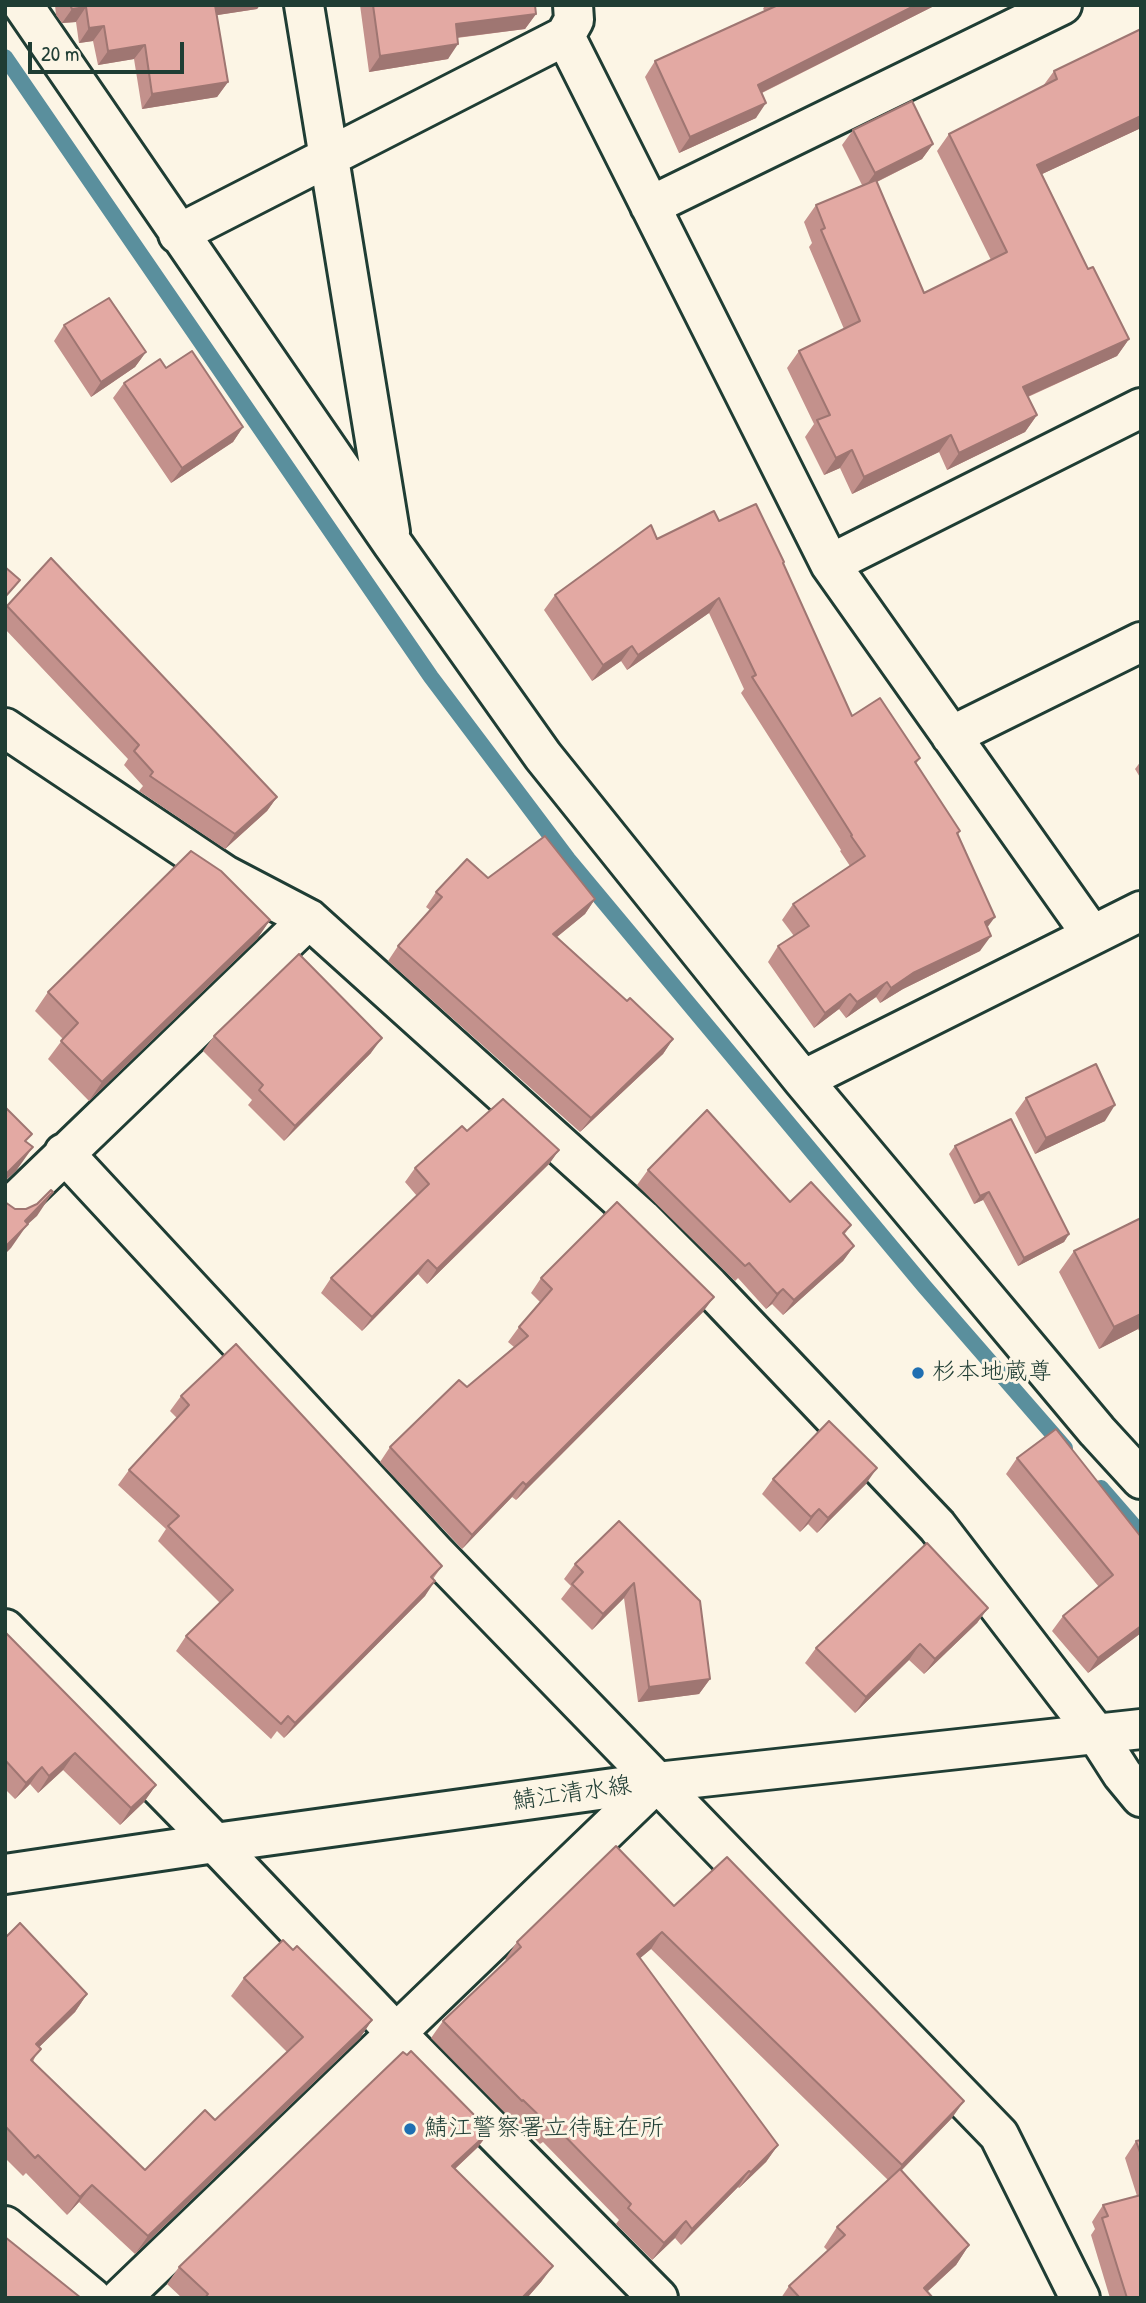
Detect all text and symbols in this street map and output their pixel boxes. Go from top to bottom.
scale bar [32,28,187,72]
text: 20 m [41,39,79,68]
place label: 杉本地蔵尊 [932,1359,1052,1387]
marker: 杉本地蔵尊 [910,1365,926,1381]
street label: 鯖江清水線 [511,1771,633,1817]
place label: 鯖江警察署立待駐在所 [424,2115,664,2143]
marker: 鯖江警察署立待駐在所 [402,2121,418,2137]

